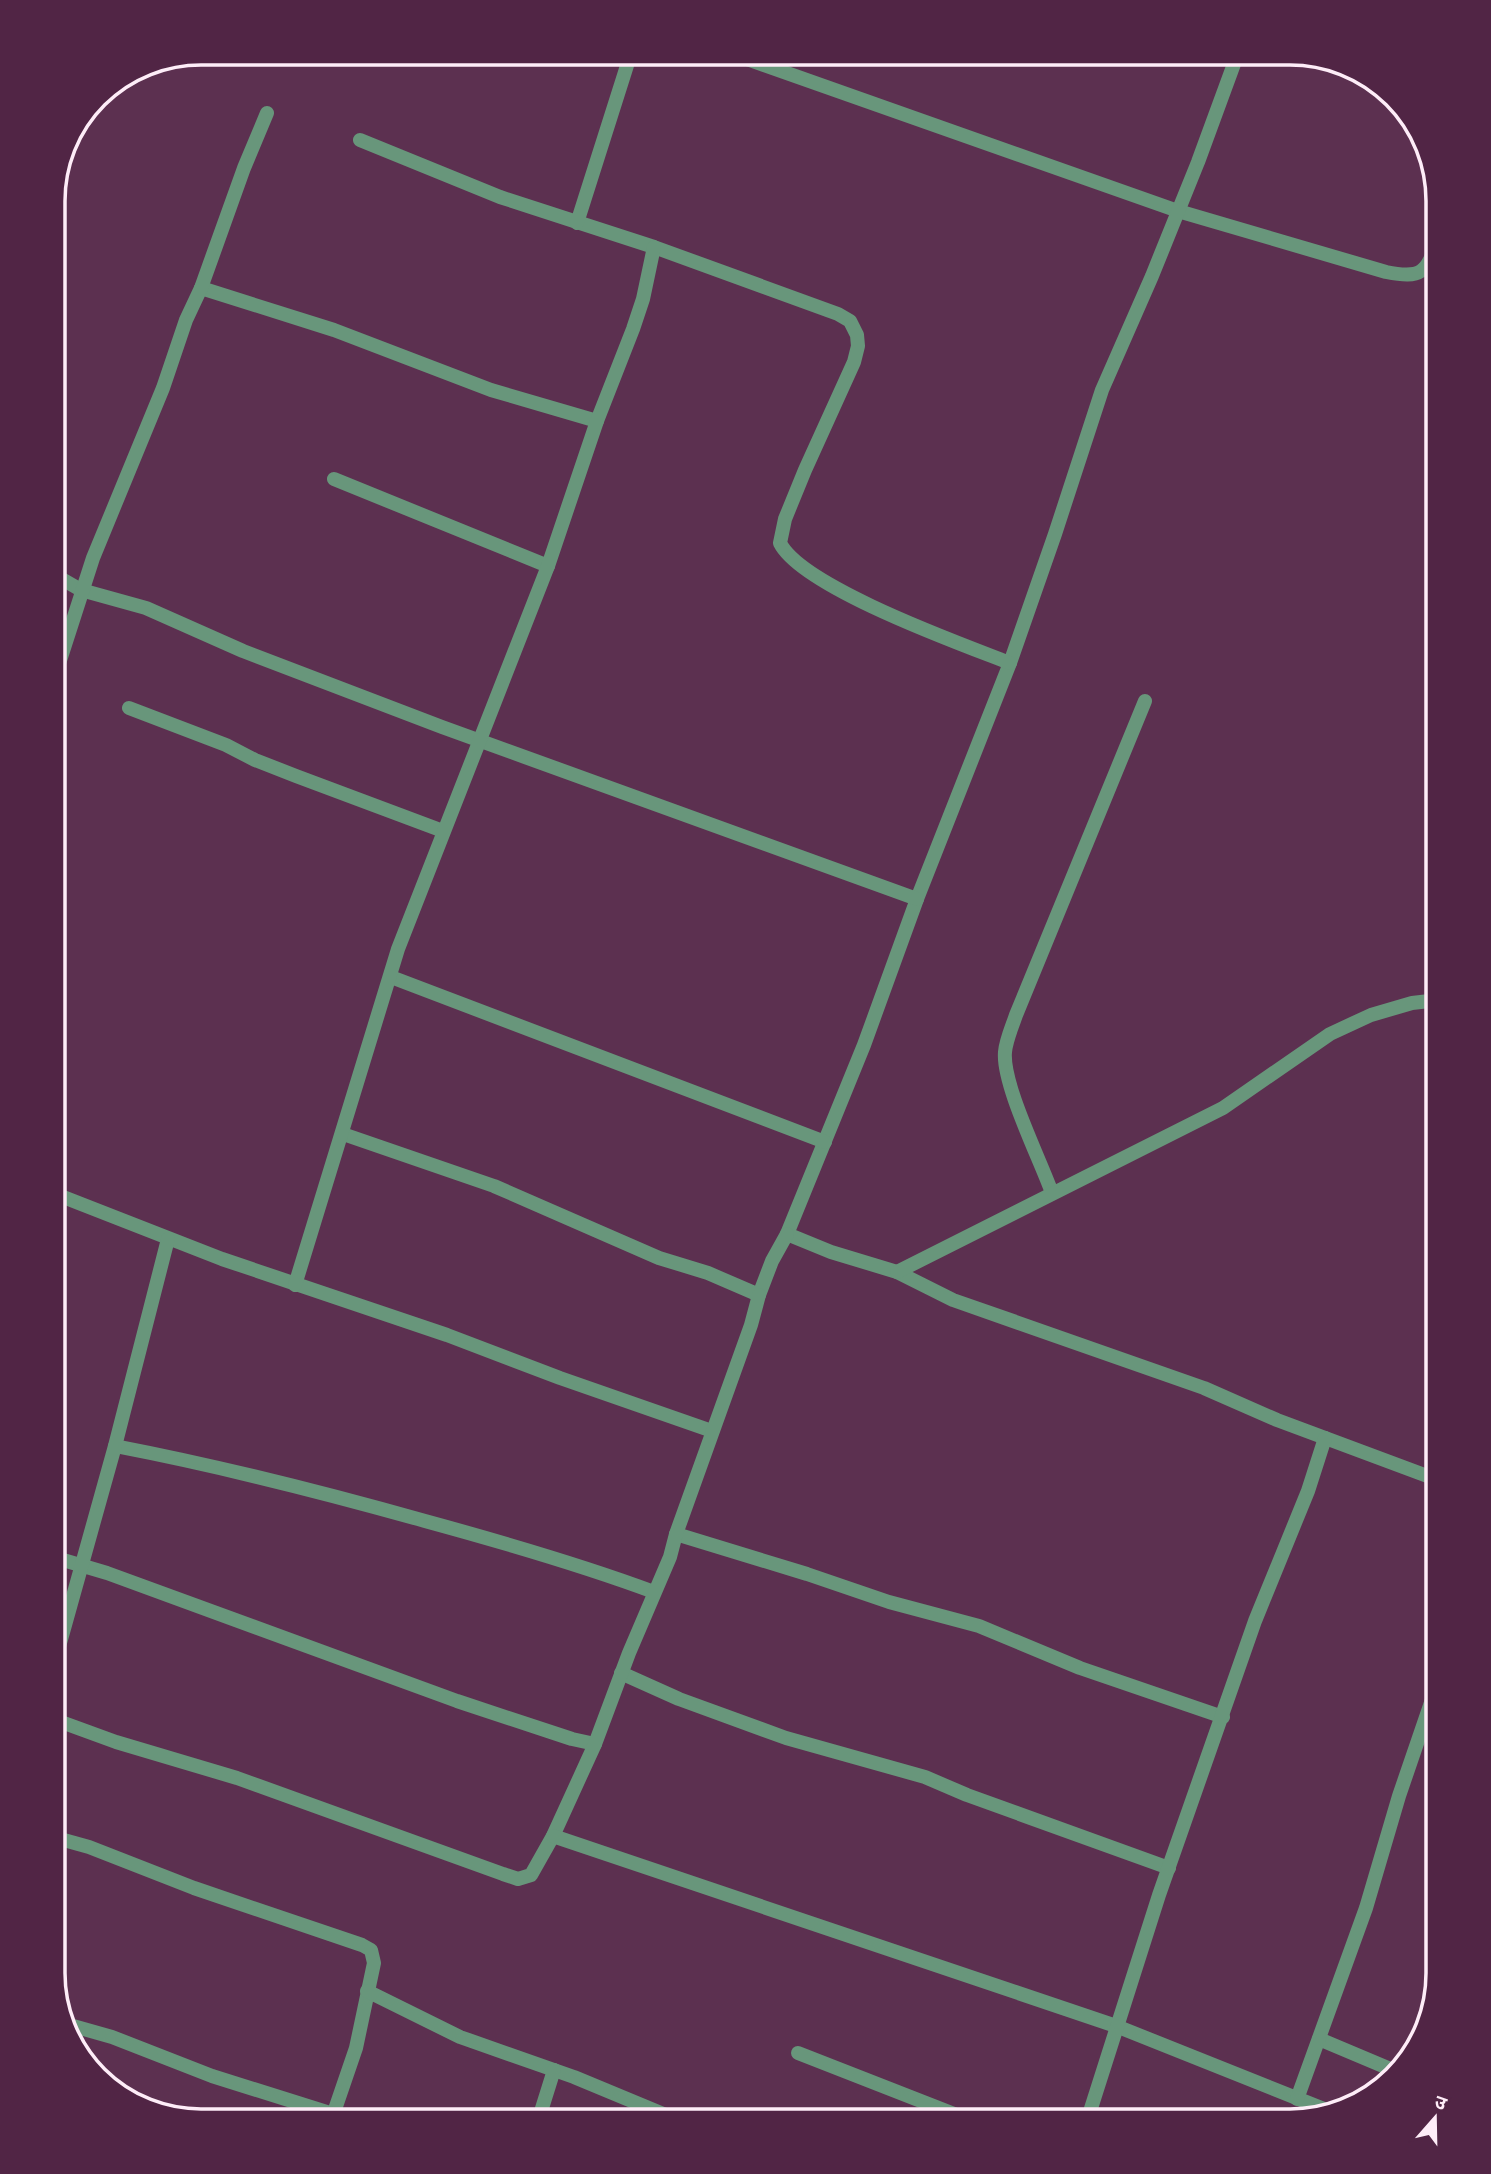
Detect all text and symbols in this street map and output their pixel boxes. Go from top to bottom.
north arrow [1400,2083,1470,2153]
text: उ [1431,2088,1451,2116]

